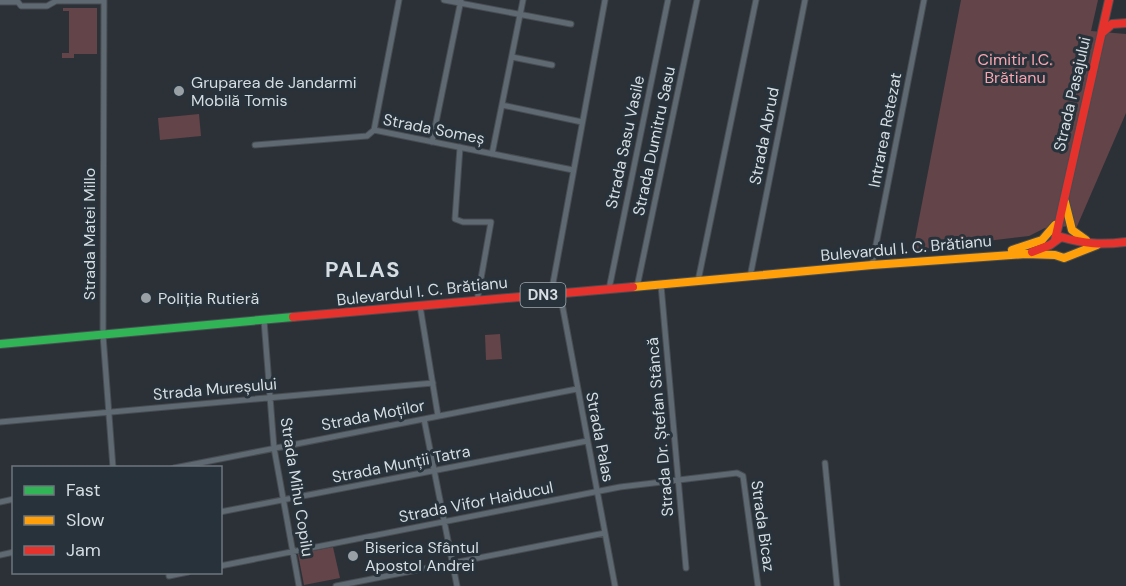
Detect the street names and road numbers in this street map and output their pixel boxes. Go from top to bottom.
street label: Strada Pasajului [1049,35,1095,153]
street label: Strada Dumitru Sasu [628,64,680,218]
street label: Intrarea Retezat [864,71,906,189]
street label: Strada Sasu Vasile [601,73,649,211]
street label: Strada Abrud [744,85,784,187]
street label: Strada Someș [381,109,487,149]
street label: Strada Matei Millo [79,168,100,300]
street label: Bulevardul I. C. Brătianu [820,230,992,266]
street label: Bulevardul I. C. Brătianu [335,272,509,310]
road number: DN3 [520,283,566,307]
street label: Strada Dr. Ștefan Stâncă [642,336,678,518]
street label: Strada Mureșului [152,373,278,405]
street label: Strada Palas [581,390,619,484]
street label: Strada Moților [320,395,427,435]
street label: Strada Mihu Copilu [276,416,318,558]
street label: Strada Munții Tatra [330,440,472,488]
street label: Strada Vifor Haiducul [397,477,555,527]
street label: Strada Bicaz [746,479,780,573]

